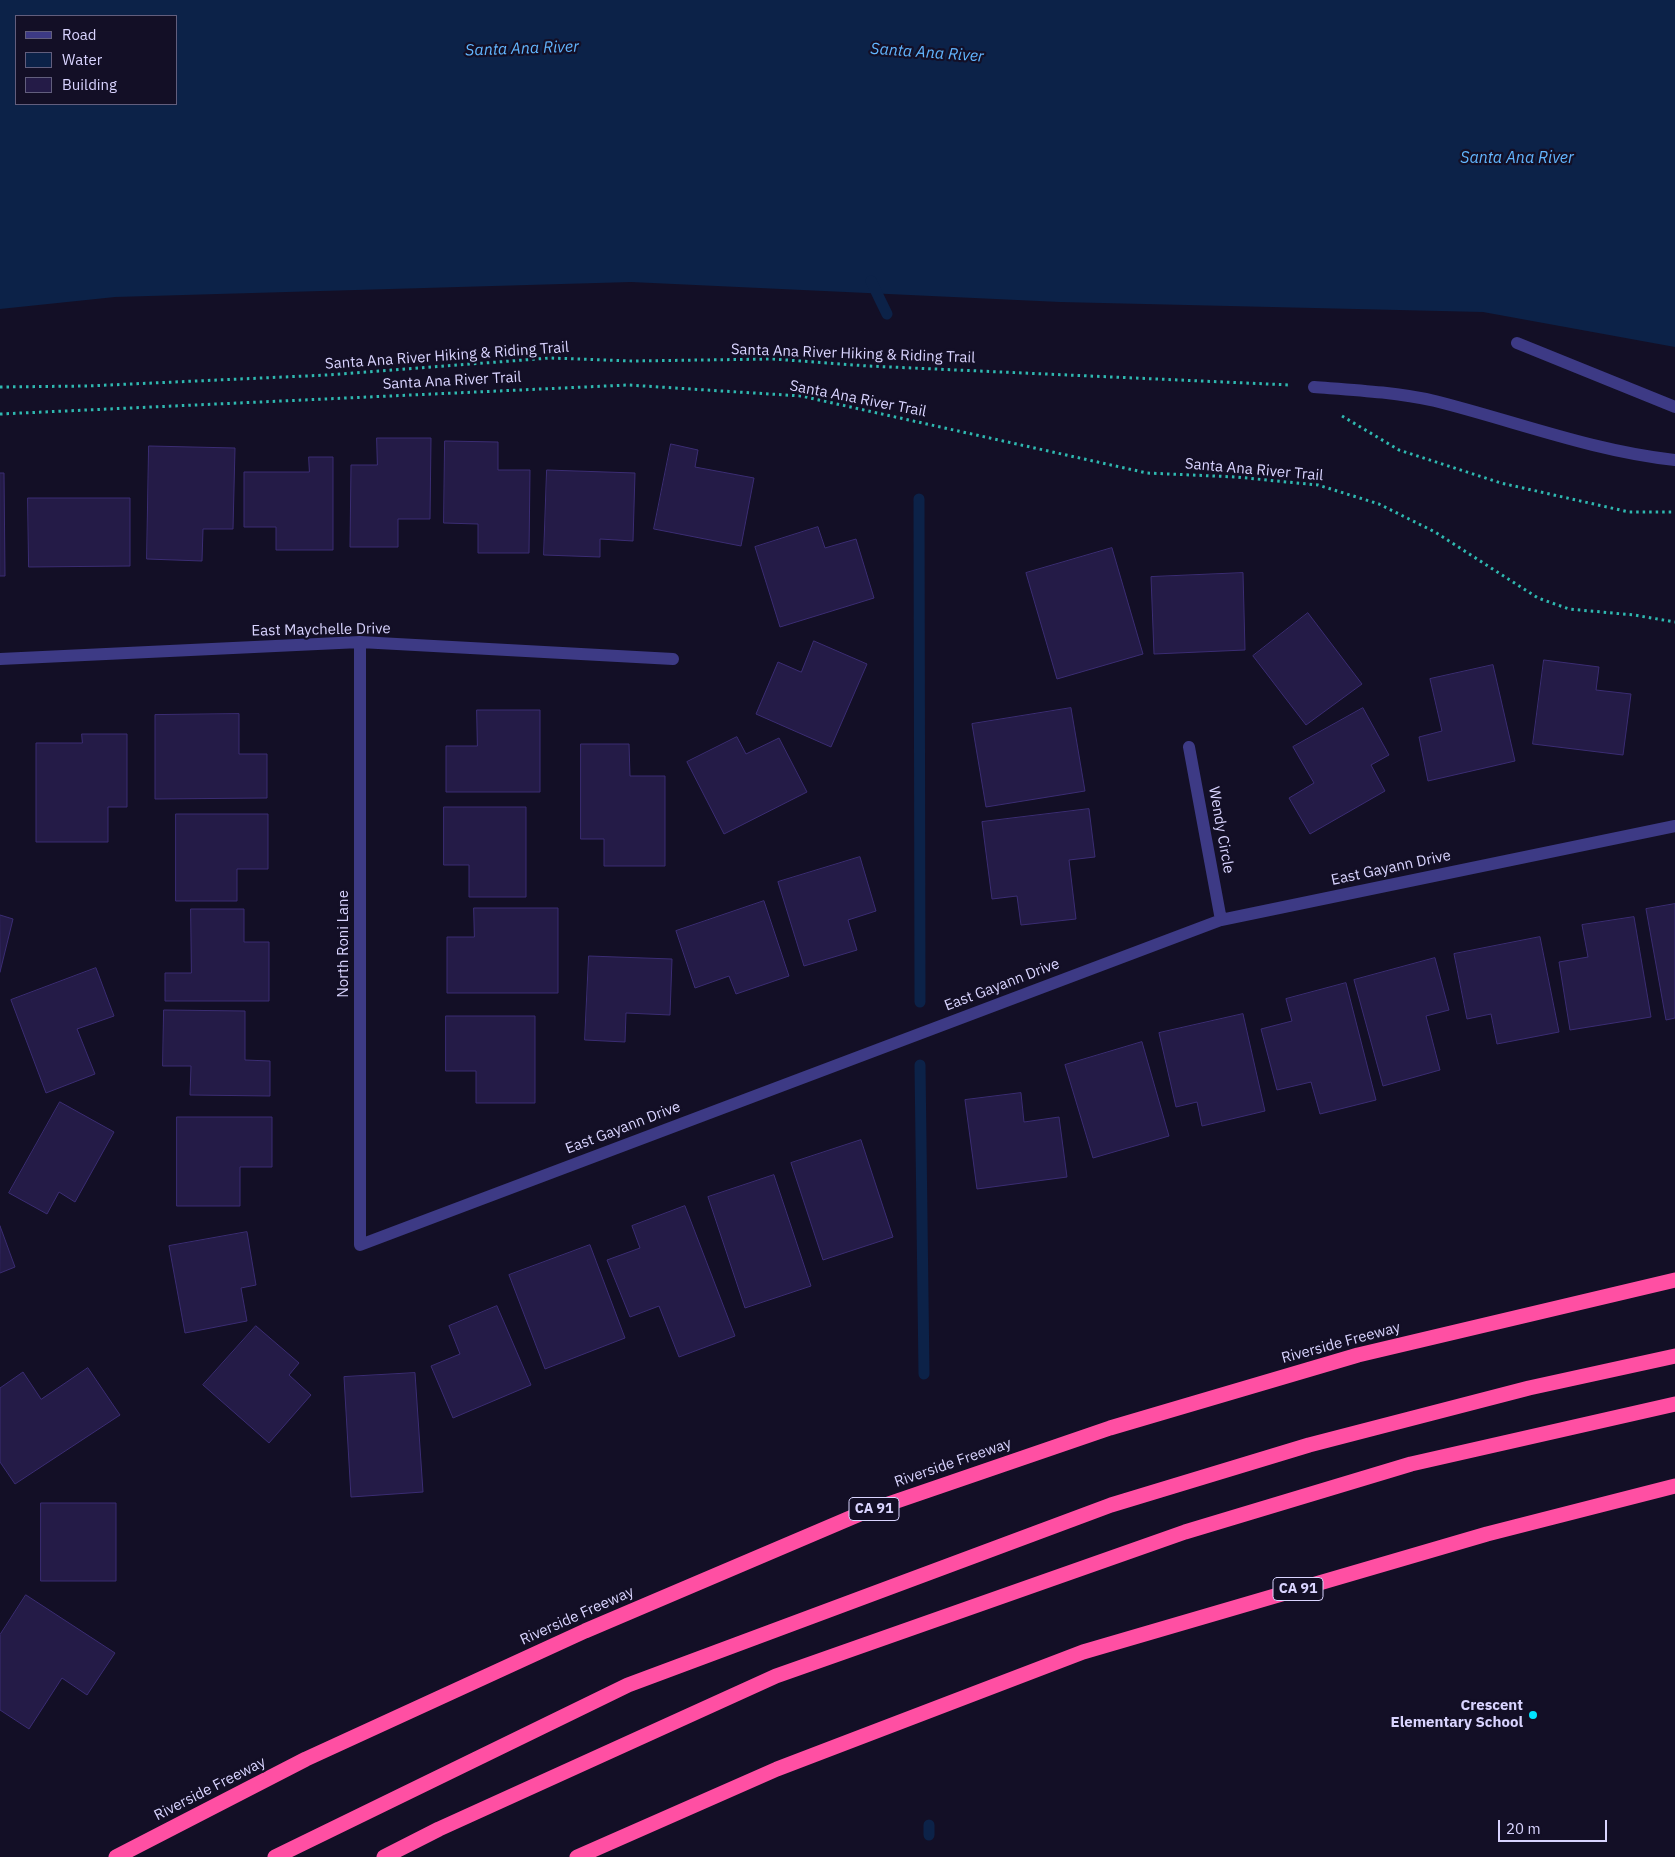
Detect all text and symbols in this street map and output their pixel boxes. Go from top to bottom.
legend [15,15,178,105]
text: Road [62,25,97,44]
water label: Santa Ana River [465,37,579,61]
water label: Santa Ana River [870,39,984,67]
text: Water [62,50,102,69]
text: Building [62,75,117,94]
water label: Santa Ana River [1460,148,1574,168]
street label: Santa Ana River Hiking & Riding Trail [324,338,570,374]
street label: Santa Ana River Hiking & Riding Trail [730,341,976,367]
street label: Santa Ana River Trail [382,368,522,394]
street label: Santa Ana River Trail [788,377,928,421]
street label: Santa Ana River Trail [1184,455,1324,485]
street label: East Maychelle Drive [251,620,391,640]
street label: Wendy Circle [1204,785,1238,875]
street label: East Gayann Drive [1330,847,1452,889]
street label: North Roni Lane [335,890,353,998]
street label: East Gayann Drive [942,955,1062,1015]
street label: East Gayann Drive [563,1098,683,1158]
street label: Riverside Freeway [1279,1318,1403,1368]
street label: Riverside Freeway [892,1435,1014,1491]
road number: CA 91 [849,1498,899,1520]
road number: CA 91 [1273,1578,1323,1600]
street label: Riverside Freeway [517,1583,637,1649]
place label: Crescent Elementary School [1391,1697,1523,1732]
marker: Crescent Elementary School [1527,1709,1539,1721]
street label: Riverside Freeway [151,1753,269,1825]
scale bar [1500,1810,1609,1842]
text: 20 m [1506,1819,1541,1838]

